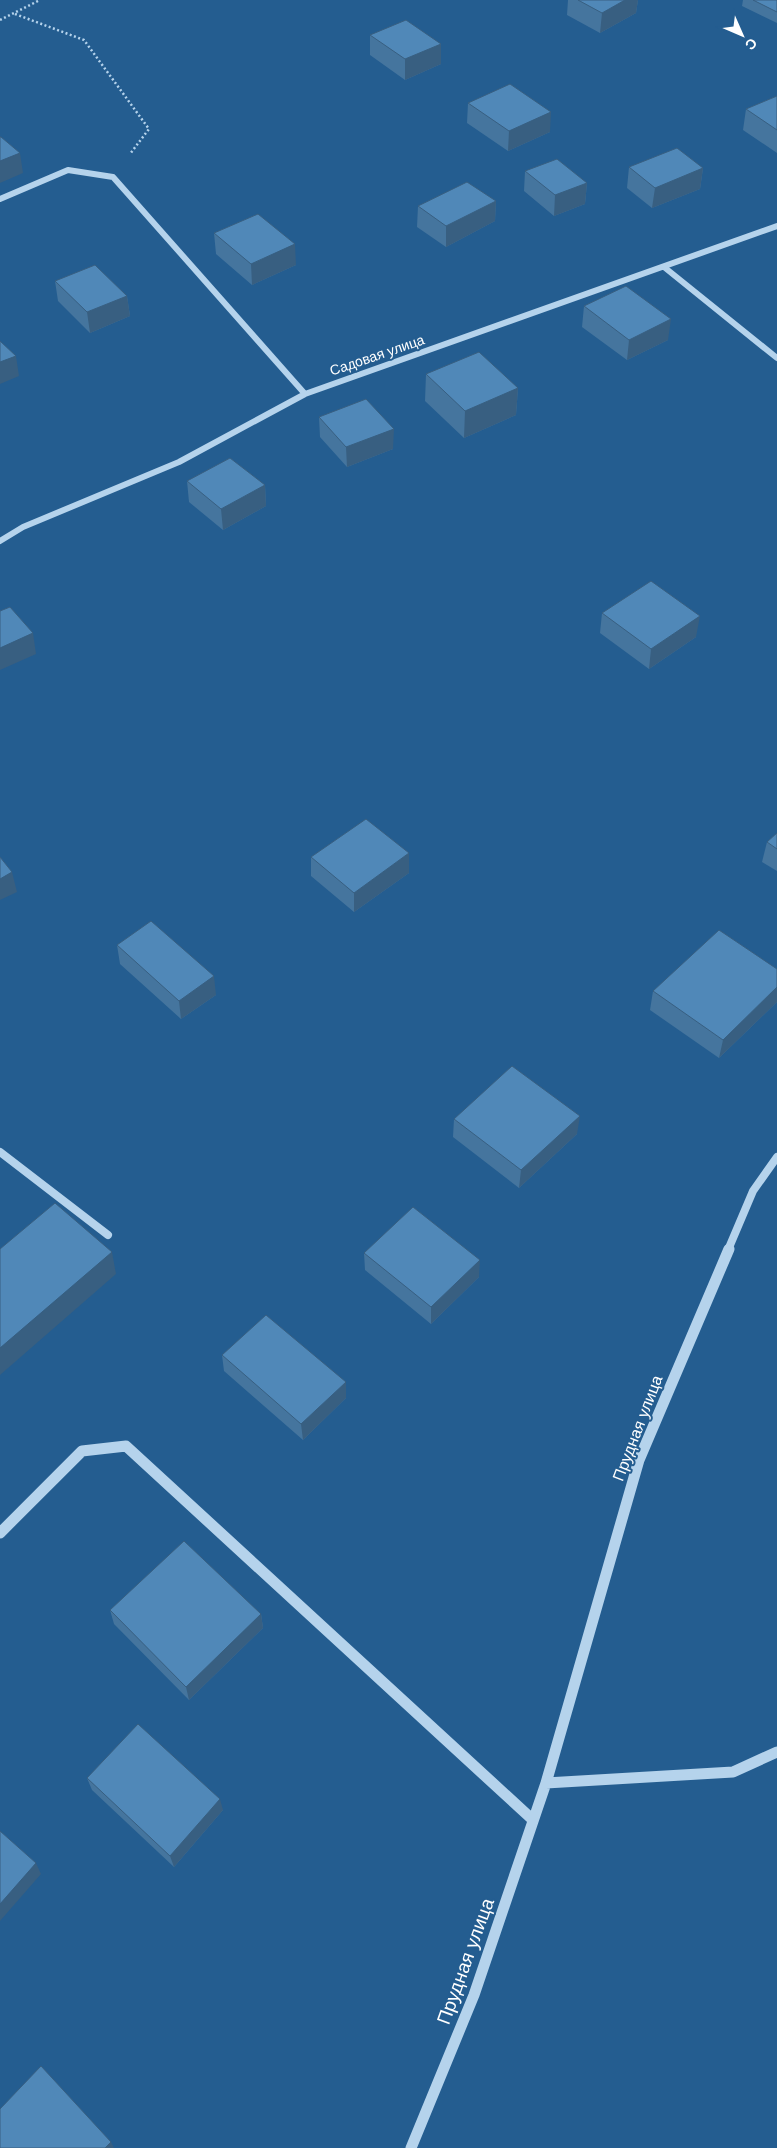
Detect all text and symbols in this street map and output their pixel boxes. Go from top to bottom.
north arrow [717,10,767,60]
text: С [742,35,760,53]
street label: Садовая улица [328,331,427,379]
street label: Прудная улица [609,1373,665,1483]
street label: Прудная улица [433,1895,498,2027]

